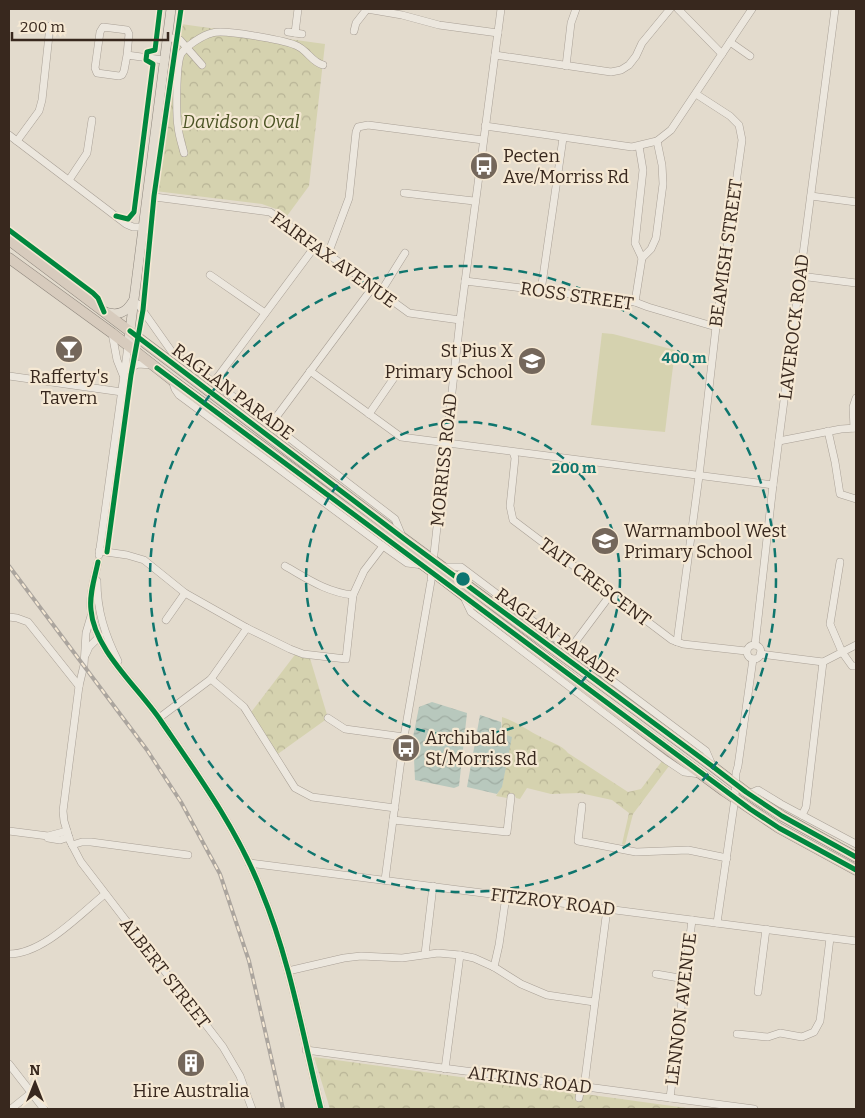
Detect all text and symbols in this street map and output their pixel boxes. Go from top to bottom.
scale bar [12,10,169,42]
text: 200 m [20,18,65,36]
park label: Davidson Oval [182,111,300,133]
place label: Pecten Ave/Morriss Rd [503,145,629,188]
bus stop icon: Pecten Ave/Morriss Rd [469,151,499,181]
street label: BEAMISH STREET [705,177,747,328]
street label: FAIRFAX AVENUE [267,207,401,313]
street label: LAVEROCK ROAD [774,253,814,401]
street label: ROSS STREET [519,277,636,315]
bar icon: Rafferty's Tavern [54,334,84,364]
street label: RAGLAN PARADE [168,339,298,445]
place label: St Pius X Primary School [384,340,513,383]
school or university icon: St Pius X Primary School [517,346,547,376]
text: 400 m [661,349,707,367]
place label: Rafferty's Tavern [29,366,109,409]
street label: MORRISS ROAD [426,392,462,528]
text: 200 m [552,459,597,477]
place label: Warrnambool West Primary School [624,520,787,563]
school or university icon: Warrnambool West Primary School [590,526,620,556]
street label: TAIT CRESCENT [535,533,656,631]
centre of rings [454,570,472,588]
street label: RAGLAN PARADE [491,583,623,687]
place label: Archibald St/Morriss Rd [425,727,538,770]
bus stop icon: Archibald St/Morriss Rd [391,733,421,763]
street label: FITZROY ROAD [489,883,617,921]
street label: ALBERT STREET [115,913,215,1033]
street label: LENNON AVENUE [661,931,701,1087]
building icon: Hire Australia [176,1048,206,1078]
north arrow [10,1058,60,1108]
street label: AITKINS ROAD [467,1061,593,1099]
text: N [30,1062,41,1079]
place label: Hire Australia [133,1080,249,1102]

